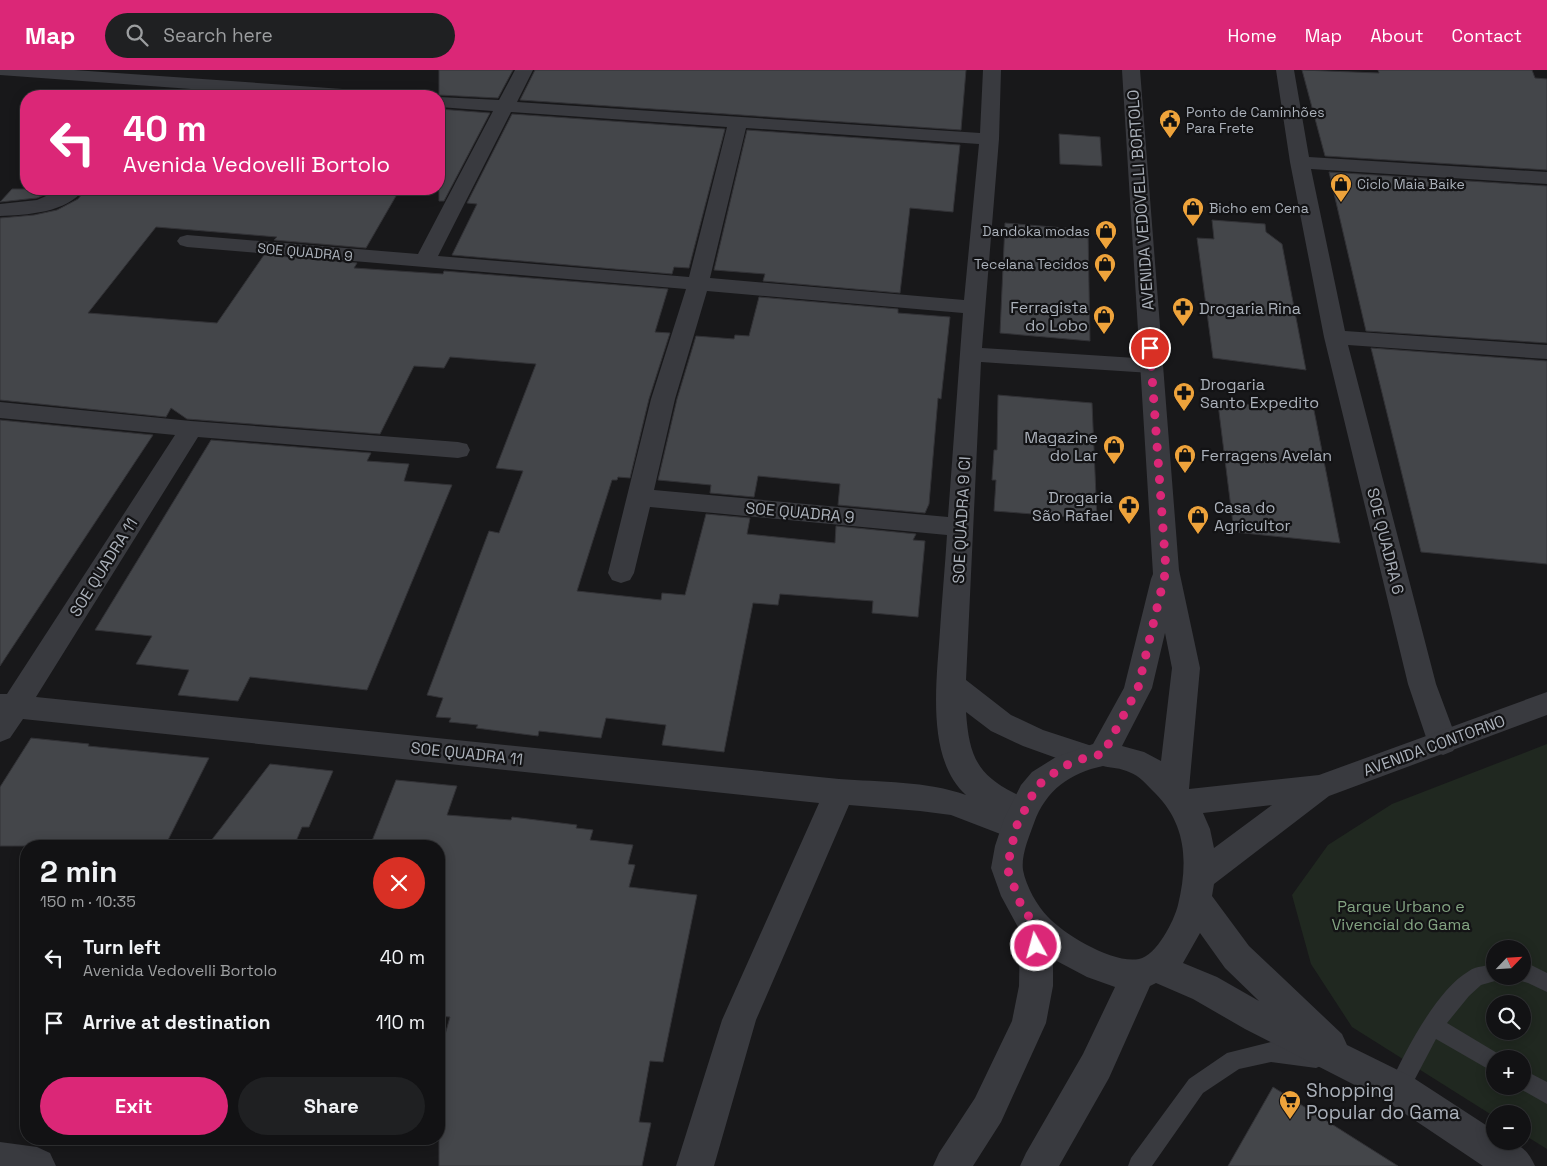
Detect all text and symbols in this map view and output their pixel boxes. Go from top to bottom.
search box [105,13,455,58]
text: Map [25,20,75,51]
icon: search [123,21,151,49]
text: Search here [163,23,273,48]
text: Home [1228,24,1277,47]
text: Map [1305,24,1342,47]
text: About [1370,24,1424,47]
text: Contact [1452,24,1522,47]
street label: AVENIDA VEDOVELLI BORTOLO [1122,89,1159,311]
place label: Ponto de Caminhões Para Frete [1186,103,1325,137]
text: 40 m [123,107,207,151]
public building icon: Ponto de Caminhões Para Frete [1158,108,1182,139]
icon: left [40,110,105,175]
text: Avenida Vedovelli Bortolo [123,150,390,178]
shop icon: Ciclo Maia Baike [1329,172,1353,203]
place label: Ciclo Maia Baike [1357,175,1465,193]
shop icon: Bicho em Cena [1181,196,1205,227]
place label: Bicho em Cena [1209,199,1309,217]
shop icon: Dandoka modas [1094,219,1118,250]
place label: Dandoka modas [982,222,1090,240]
street label: SOE QUADRA 9 [257,239,353,265]
shop icon: Tecelana Tecidos [1093,252,1117,283]
place label: Tecelana Tecidos [974,255,1089,273]
pharmacy icon: Drogaria Rina [1171,296,1195,327]
place label: Ferragista do Lobo [1010,297,1088,336]
place label: Drogaria Rina [1199,298,1301,319]
shop icon: Ferragista do Lobo [1092,304,1116,335]
pin [1129,327,1171,369]
icon: arrive [1136,334,1164,362]
place label: Drogaria Santo Expedito [1200,374,1319,413]
pharmacy icon: Drogaria Santo Expedito [1172,381,1196,412]
place label: Magazine do Lar [1024,427,1098,466]
shop icon: Magazine do Lar [1102,434,1126,465]
shop icon: Ferragens Avelan [1173,443,1197,474]
place label: Ferragens Avelan [1201,445,1332,466]
street label: SOE QUADRA 9 CI [948,456,975,584]
street label: SOE QUADRA 6 [1362,486,1409,597]
place label: Drogaria São Rafael [1032,487,1113,526]
pharmacy icon: Drogaria São Rafael [1117,494,1141,525]
street label: SOE QUADRA 9 [745,497,855,528]
place label: Casa do Agricultor [1214,497,1291,536]
shop icon: Casa do Agricultor [1186,504,1210,535]
street label: SOE QUADRA 11 [65,514,142,621]
street label: AVENIDA CONTORNO [1360,710,1508,781]
street label: SOE QUADRA 11 [410,737,524,770]
text: 2 min [40,852,118,891]
button: close [373,857,425,909]
text: 150 m · 10:35 [40,891,136,912]
park label: Parque Urbano e Vivencial do Gama [1331,896,1471,935]
position arrow [1009,919,1061,971]
text: Turn left [83,935,161,960]
north arrow [1486,940,1531,985]
map controls [1486,940,1531,1150]
icon: left [40,944,68,972]
text: 40 m [380,945,425,970]
text: Avenida Vedovelli Bortolo [83,960,277,981]
button: search [1486,995,1531,1040]
icon: arrive [40,1009,68,1037]
text: Arrive at destination [83,1010,271,1035]
text: 110 m [376,1010,425,1035]
button: + [1486,1050,1531,1095]
button: Exit [40,1077,228,1135]
button: Share [238,1077,425,1135]
place label: Shopping Popular do Gama [1306,1078,1460,1125]
supermarket icon: Shopping Popular do Gama [1278,1089,1302,1120]
button: − [1486,1105,1531,1150]

